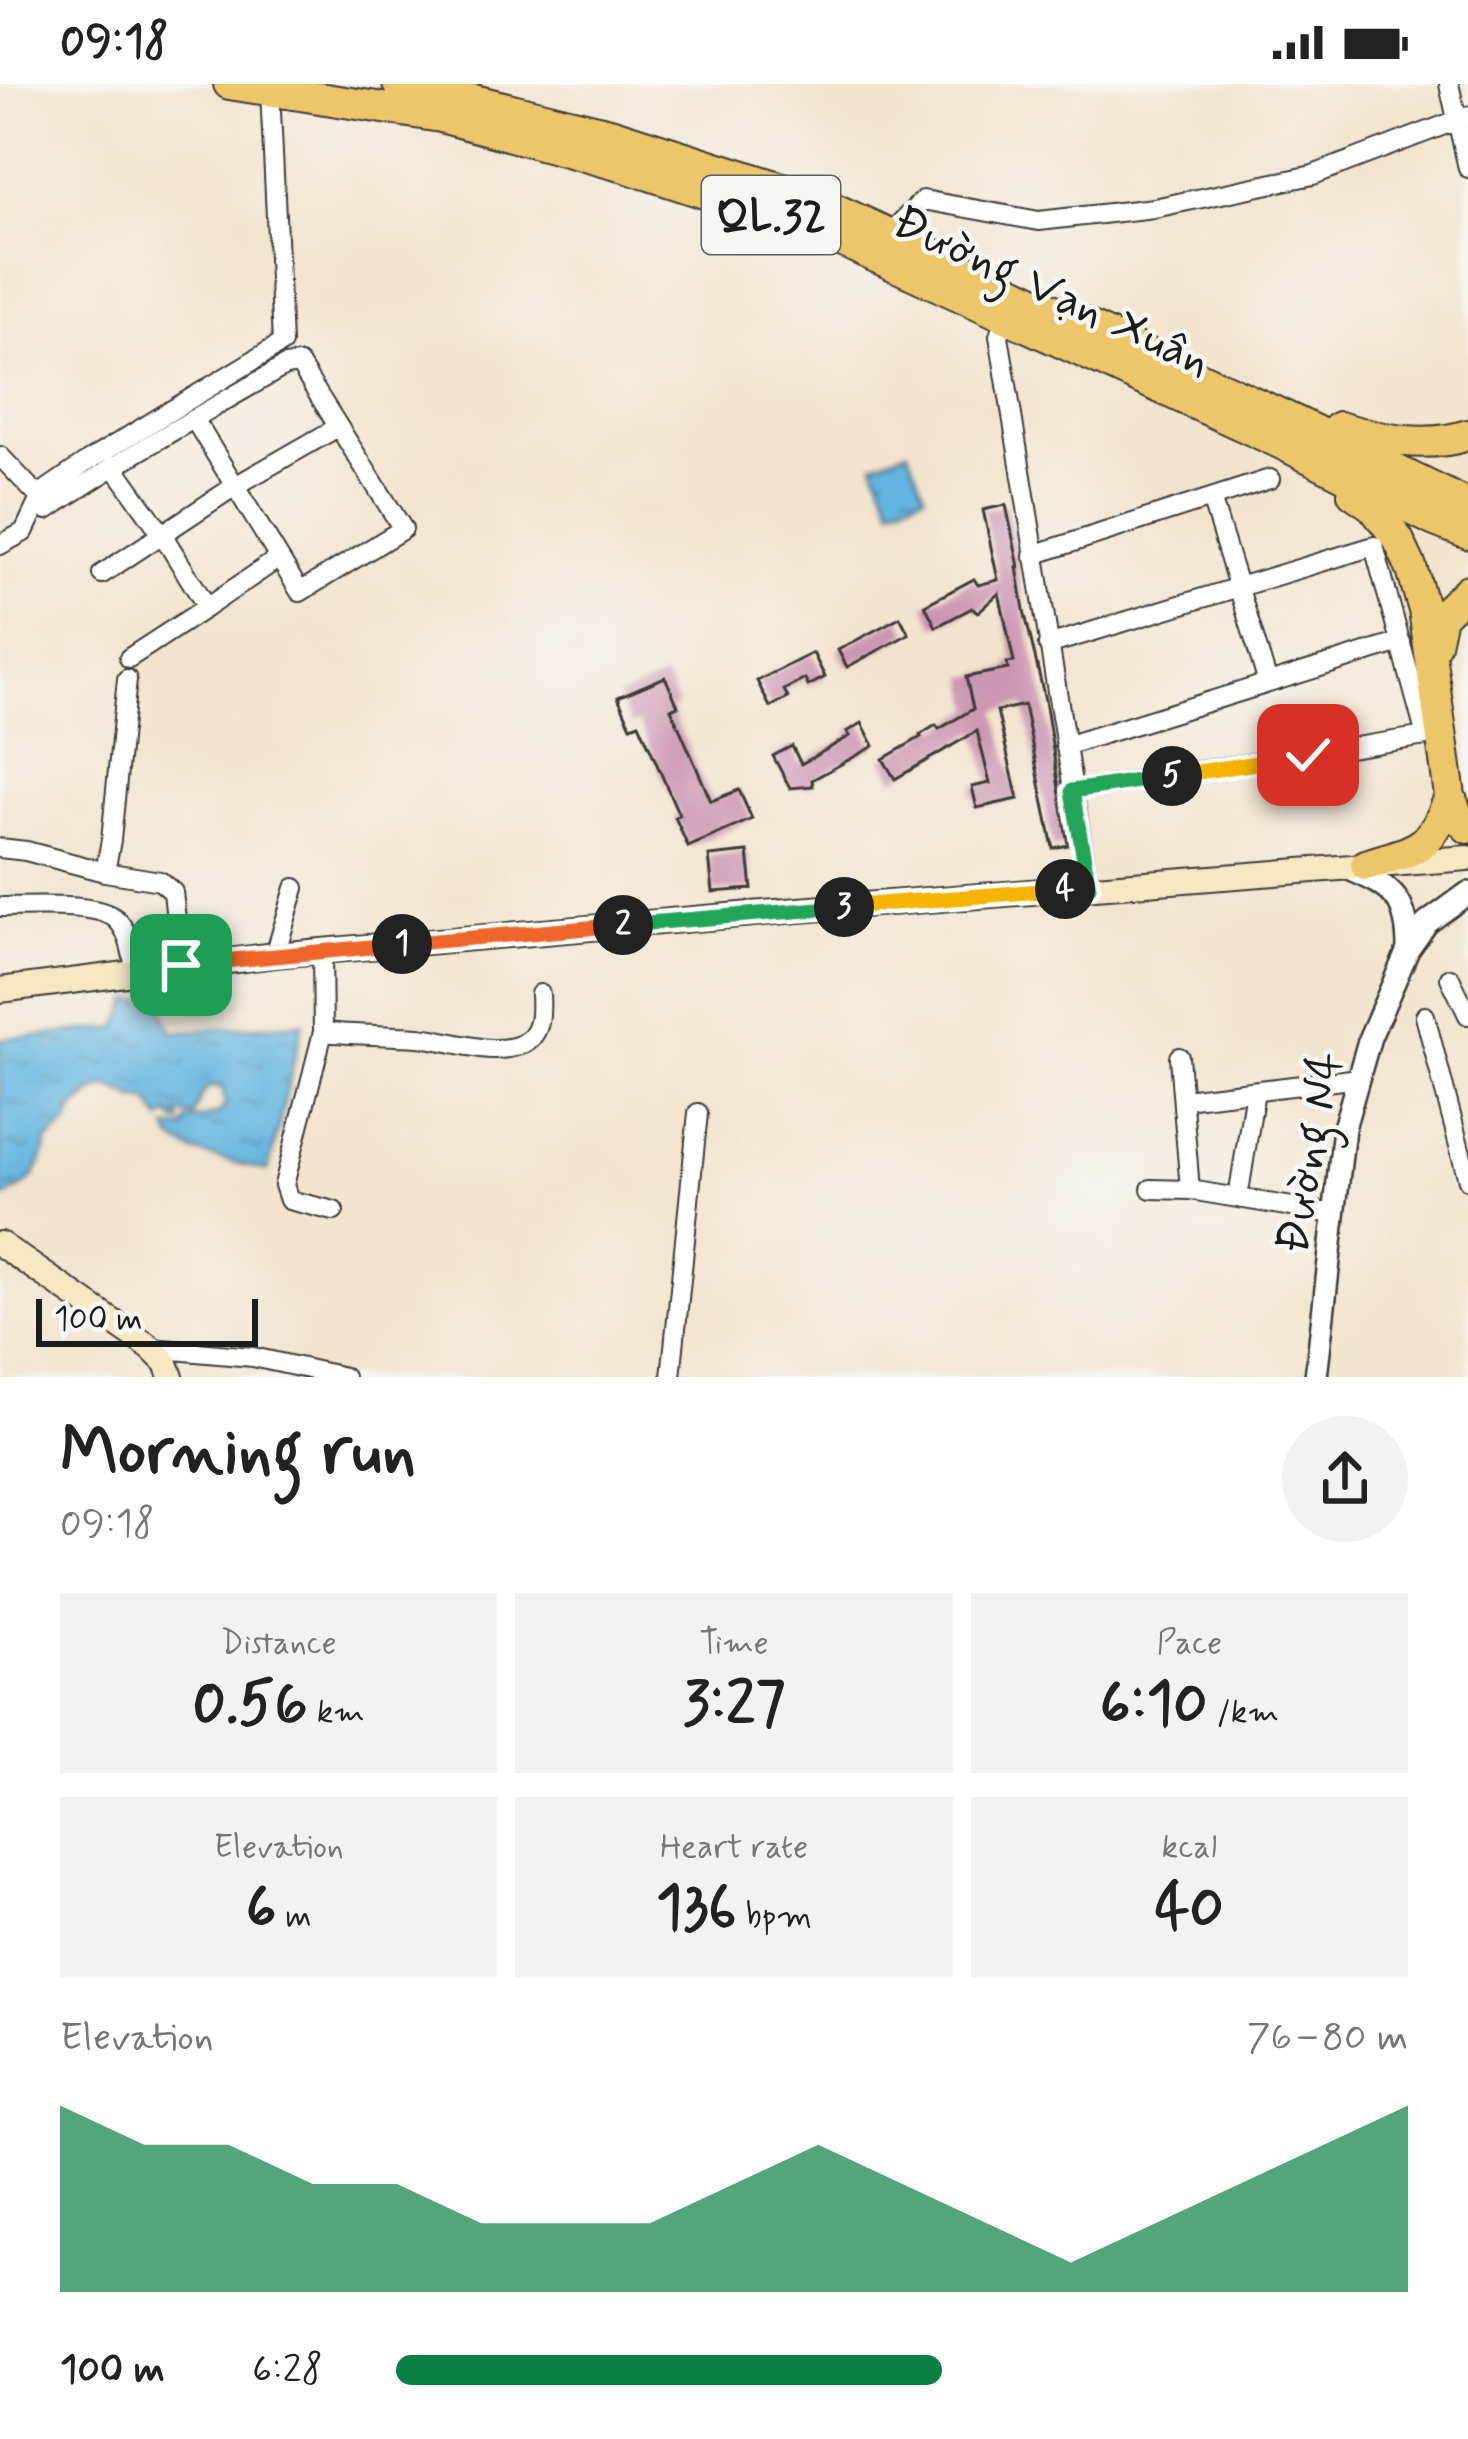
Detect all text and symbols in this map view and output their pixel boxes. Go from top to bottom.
text: 09:18 [60,13,169,72]
road number: QL.32 [702,176,840,254]
street label: Đường Vạn Xuân [880,191,1221,398]
pin [1257,704,1359,806]
icon: check [1275,722,1341,788]
pin: 5 [1142,746,1202,806]
text: 5 [1162,754,1182,798]
pin: 4 [1035,859,1095,919]
text: 4 [1055,867,1075,911]
pin: 3 [814,877,874,937]
text: 3 [837,885,851,929]
pin: 2 [593,895,653,955]
text: 2 [615,903,631,947]
pin [130,914,232,1016]
pin: 1 [372,914,432,974]
text: 1 [395,922,409,966]
icon: arrive [148,932,214,998]
street label: Đường N4 [1262,1047,1364,1259]
scale bar [36,1293,258,1346]
text: 100 m [54,1298,143,1342]
text: Morning run [60,1411,416,1497]
button: share [1282,1416,1408,1542]
text: 09:18 [60,1499,154,1550]
text: Distance [221,1622,337,1666]
text: Time [699,1622,769,1666]
text: Pace [1156,1622,1222,1666]
text: 0.56 [193,1666,308,1745]
text: 3:27 [683,1666,785,1745]
text: 6:10 [1100,1666,1208,1745]
text: km [308,1691,365,1735]
text: /km [1208,1691,1279,1735]
text: Elevation [214,1826,344,1870]
text: Heart rate [660,1826,808,1870]
text: kcal [1162,1826,1217,1870]
text: 6 [246,1870,276,1949]
text: 136 [656,1870,737,1949]
text: 40 [1155,1870,1224,1949]
text: m [276,1895,312,1939]
text: bpm [737,1895,812,1939]
text: Elevation [60,2013,214,2064]
text: 76–80 m [1247,2013,1408,2064]
text: 100 m [60,2345,165,2396]
text: 6:28 [252,2345,323,2396]

